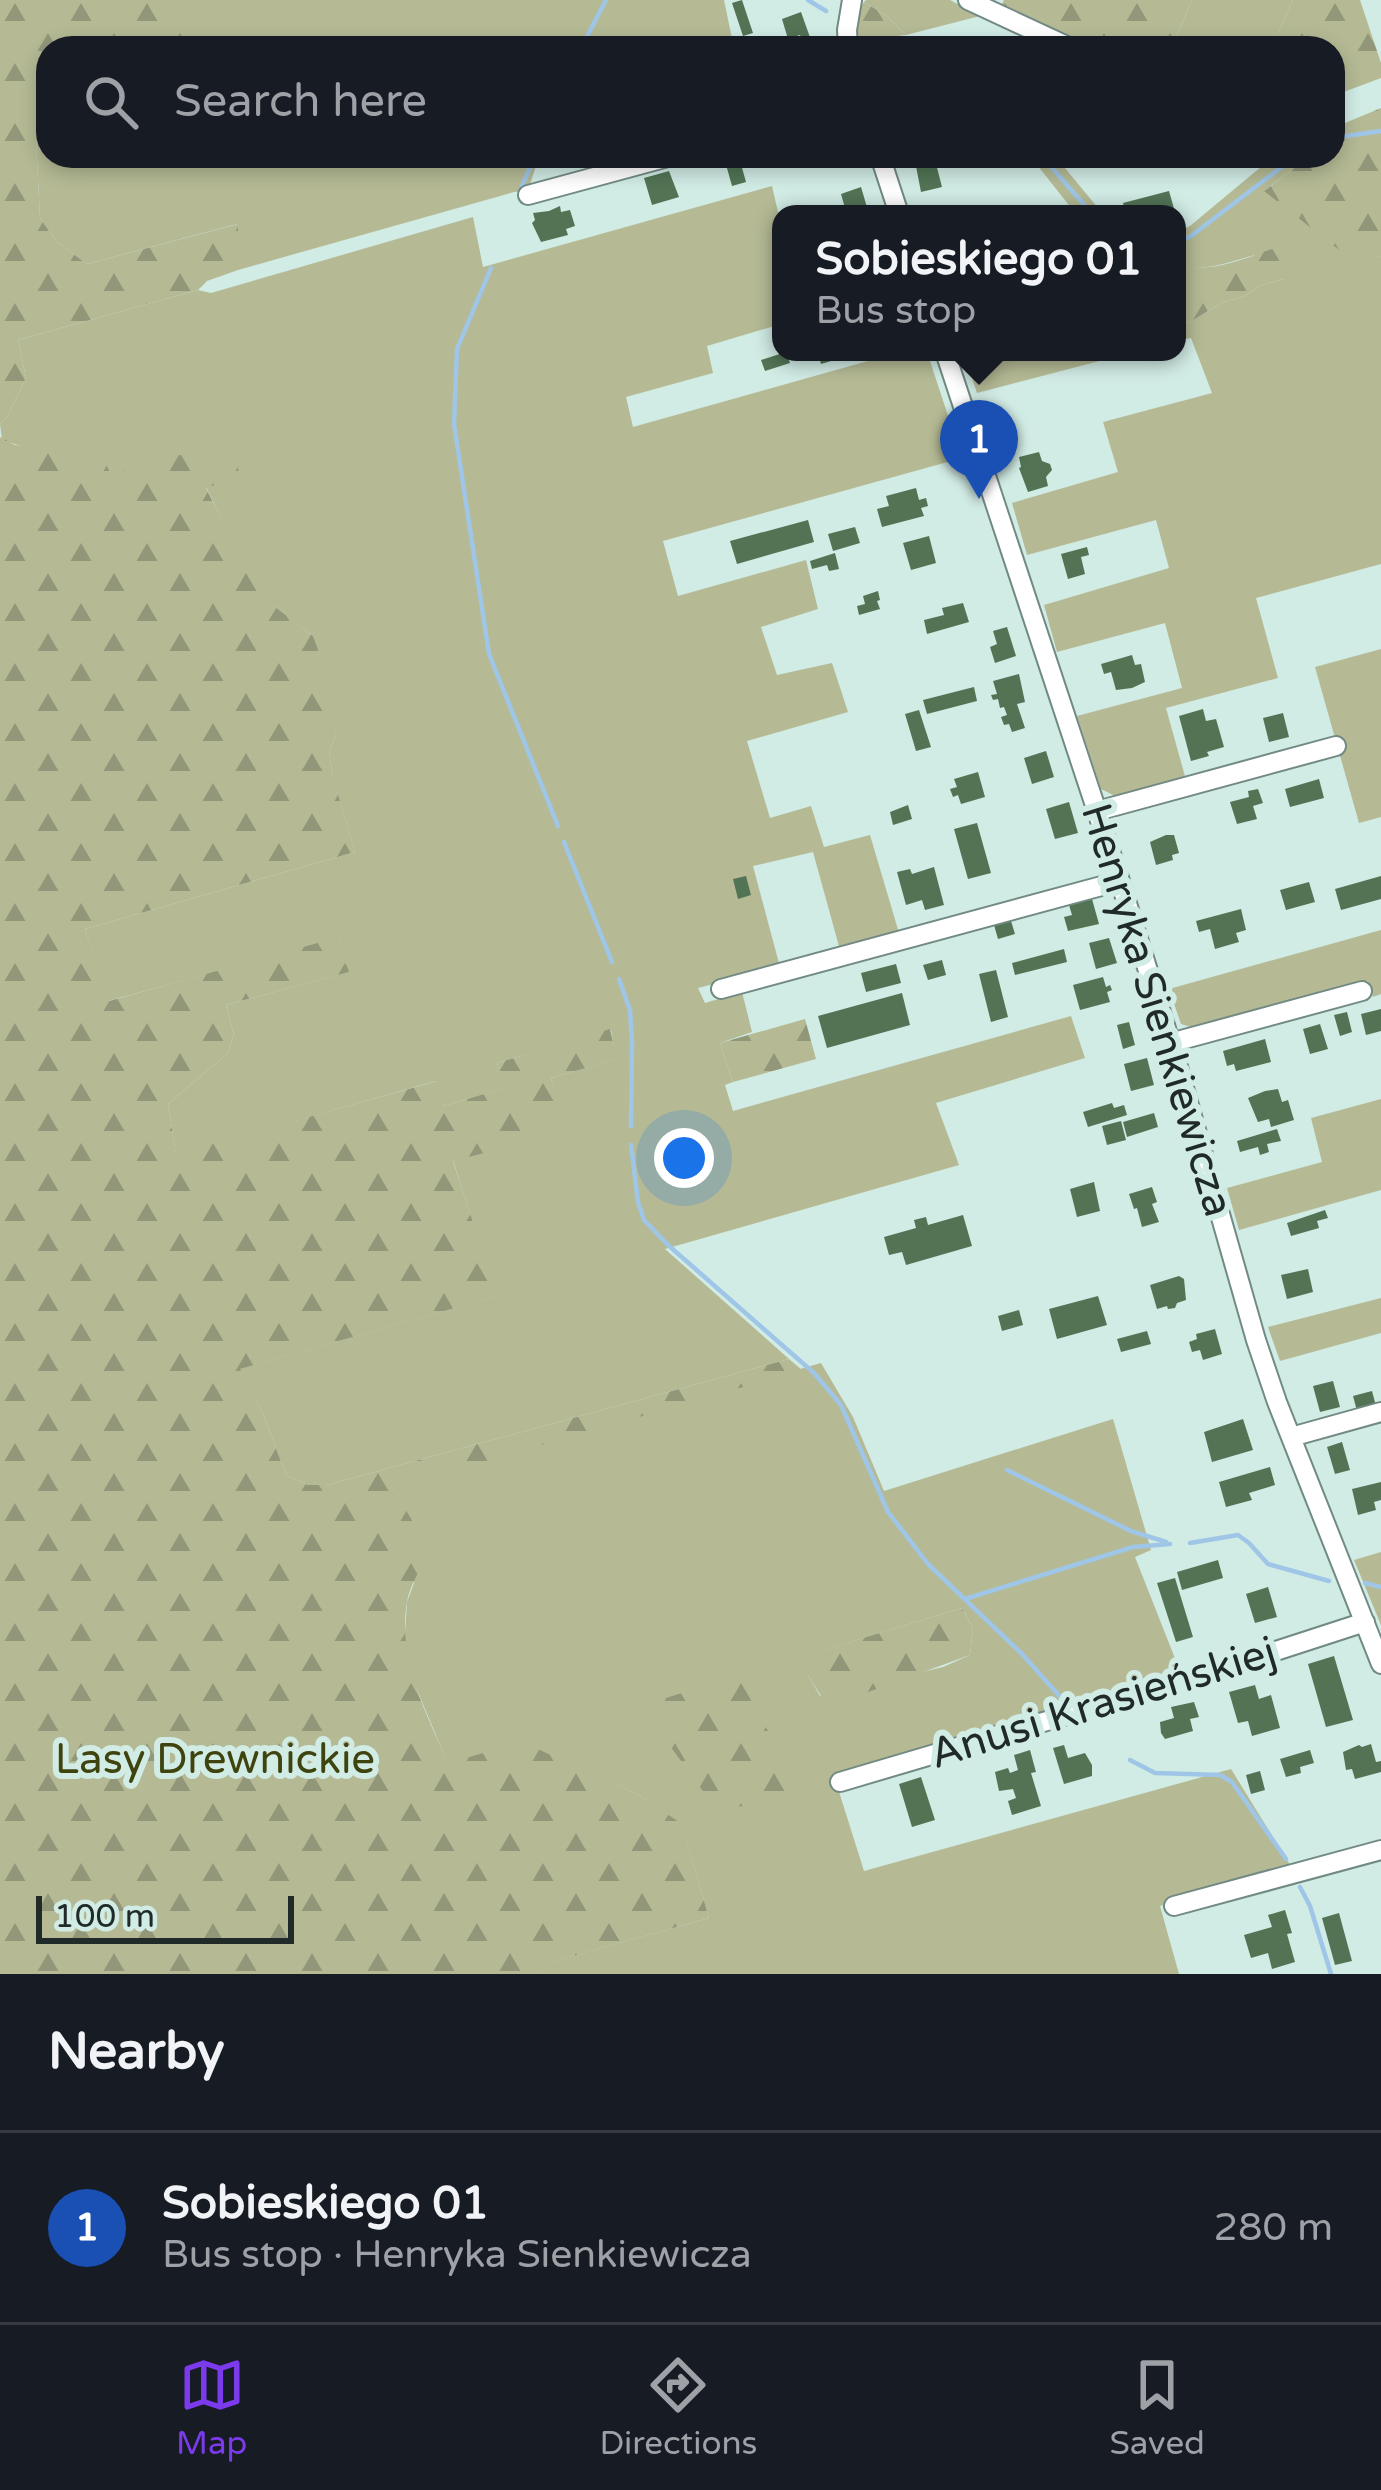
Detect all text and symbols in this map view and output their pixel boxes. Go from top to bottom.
search box [36,36,1345,168]
icon: search [78,69,144,135]
text: Search here [174,75,427,129]
popup [772,205,1186,361]
text: Sobieskiego 01 [816,233,1142,287]
text: Bus stop [816,287,976,334]
pin: 1 [940,400,1018,499]
street label: Henryka Sienkiewicza [1070,797,1244,1223]
your location [654,1128,714,1188]
street label: Anusi Krasieńskiej [924,1626,1282,1780]
park label: Lasy Drewnickie [55,1734,375,1785]
scale bar [36,1890,294,1943]
text: 100 m [54,1897,155,1936]
text: Nearby [48,2021,225,2083]
text: Sobieskiego 01 [162,2177,489,2231]
text: 1 [75,2204,99,2251]
text: 280 m [1214,2204,1333,2251]
text: Bus stop · Henryka Sienkiewicza [162,2231,752,2278]
tab: Map [176,2352,247,2463]
tab: Directions [599,2352,757,2463]
tab: Saved [1110,2352,1205,2463]

